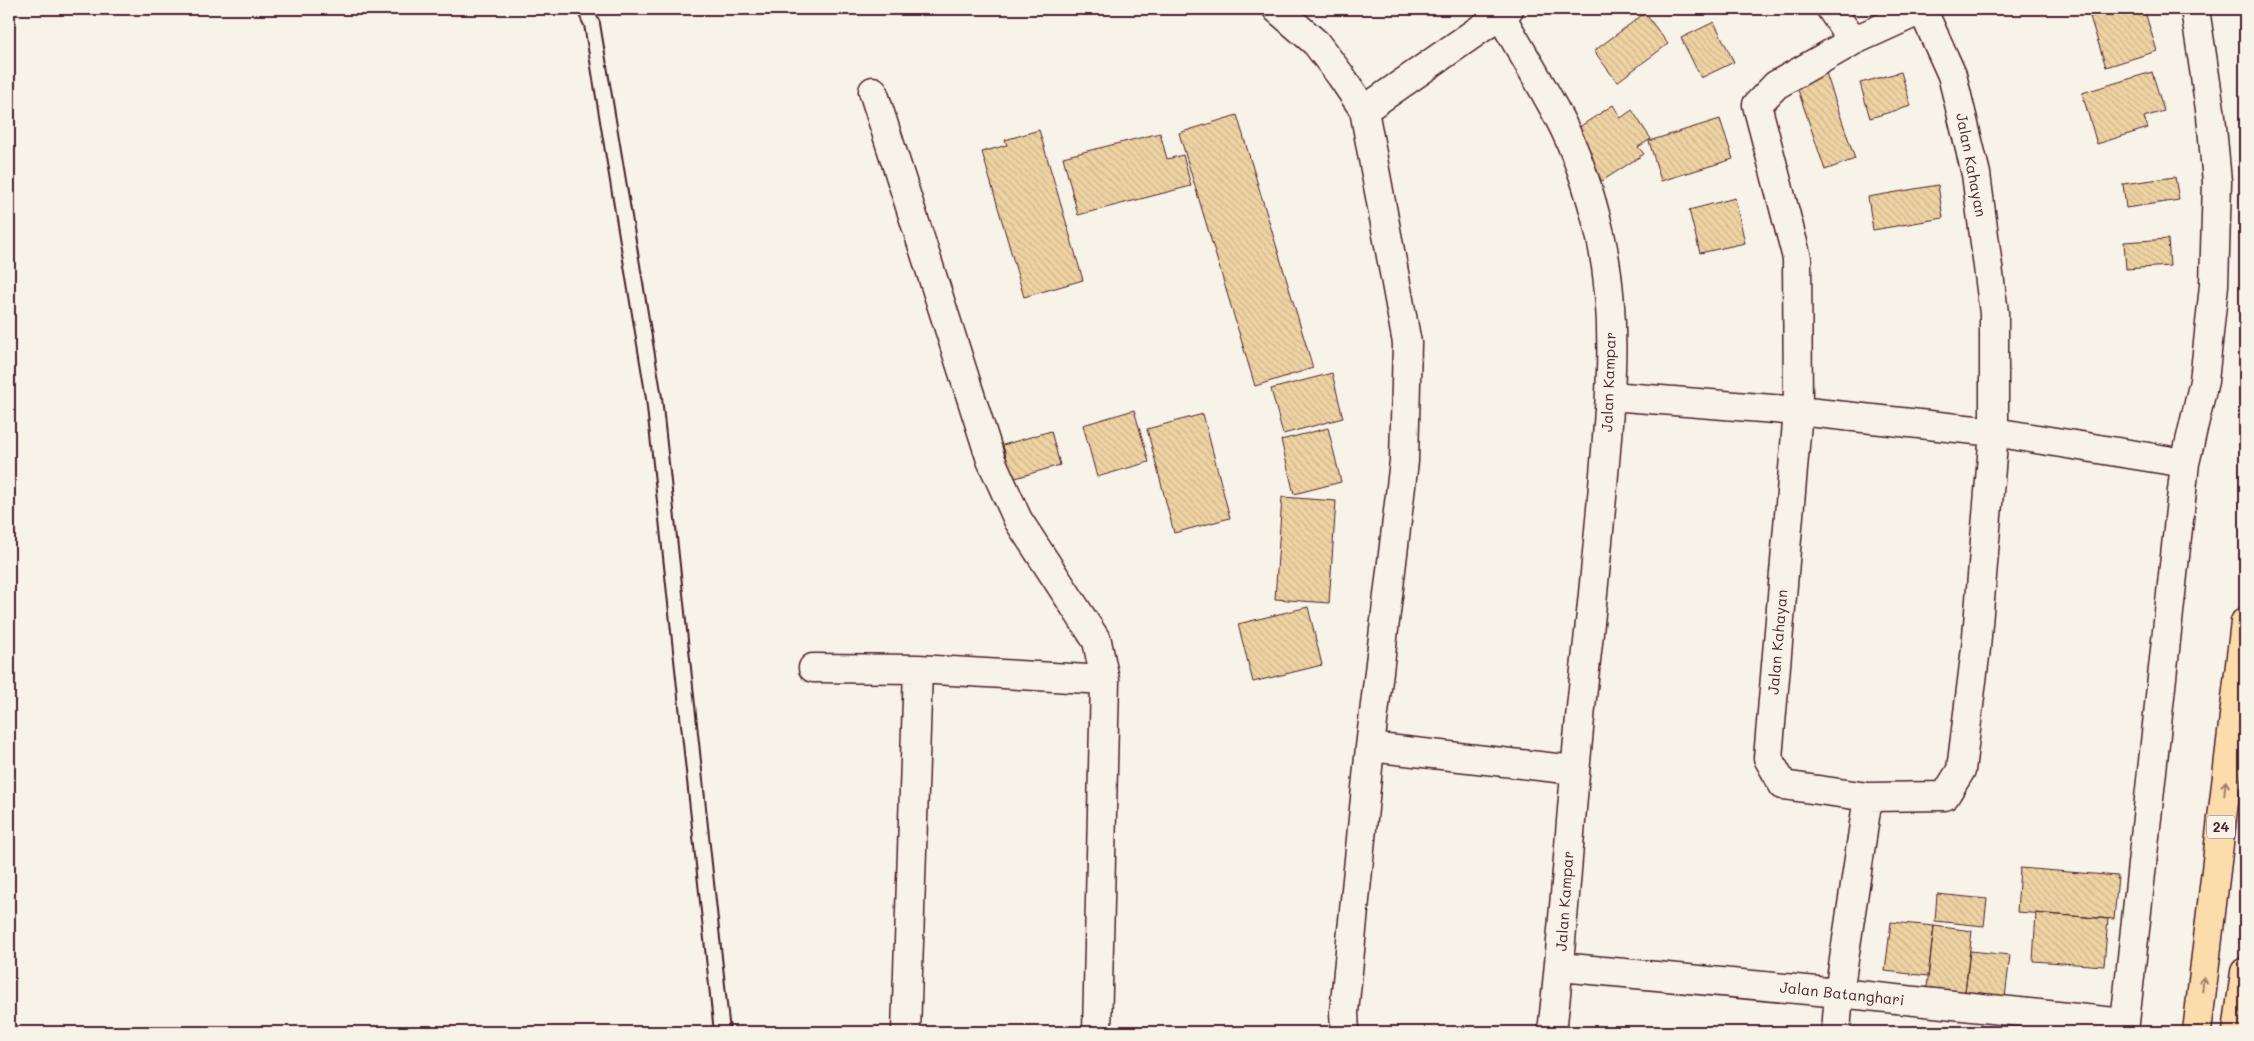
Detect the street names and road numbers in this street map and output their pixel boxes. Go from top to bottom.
street label: Jalan Kahayan [1952,111,1992,219]
street label: Jalan Kampar [1596,331,1620,432]
street label: Jalan Kahayan [1762,588,1792,695]
road number: 24 [2207,816,2235,839]
street label: Jalan Kampar [1551,850,1577,952]
street label: Jalan Batanghari [1779,977,1905,1010]

